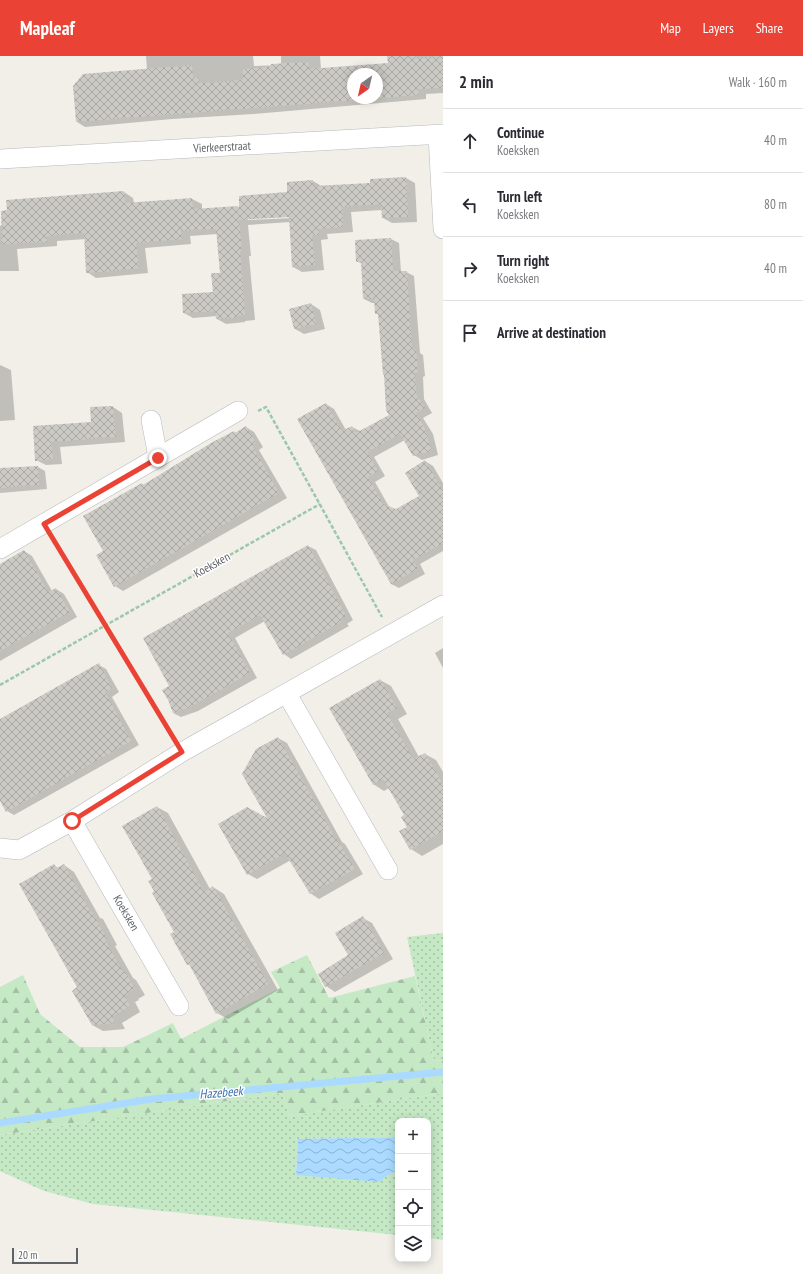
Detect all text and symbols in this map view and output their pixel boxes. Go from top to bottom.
text: Mapleaf [20,16,75,40]
text: Map [660,19,681,37]
text: Layers [703,19,734,37]
text: Share [756,19,783,37]
north arrow [347,68,383,104]
text: 2 min [459,71,493,93]
text: Walk · 160 m [729,74,787,91]
text: Continue [497,123,544,142]
icon: ahead [459,130,481,152]
text: 40 m [764,132,787,149]
street label: Vierkeerstraat [192,137,252,156]
text: Koeksken [497,142,539,159]
text: Turn left [497,187,542,206]
icon: left [459,194,481,216]
text: 80 m [764,196,787,213]
text: Koeksken [497,206,539,223]
text: Turn right [497,251,549,270]
icon: right [459,258,481,280]
text: 40 m [764,260,787,277]
text: Koeksken [497,270,539,287]
icon: arrive [459,322,481,344]
text: Arrive at destination [497,323,606,342]
route end [149,449,167,467]
street label: Koeksken [191,549,232,581]
route start [63,812,81,830]
street label: Koeksken [110,892,143,933]
water label: Hazebeek [199,1082,245,1103]
map controls [395,1118,431,1262]
button: + [395,1118,431,1154]
button: − [395,1154,431,1190]
button: locate [395,1190,431,1226]
button: layers [395,1226,431,1262]
scale bar [12,1246,78,1265]
text: 20 m [18,1248,37,1262]

